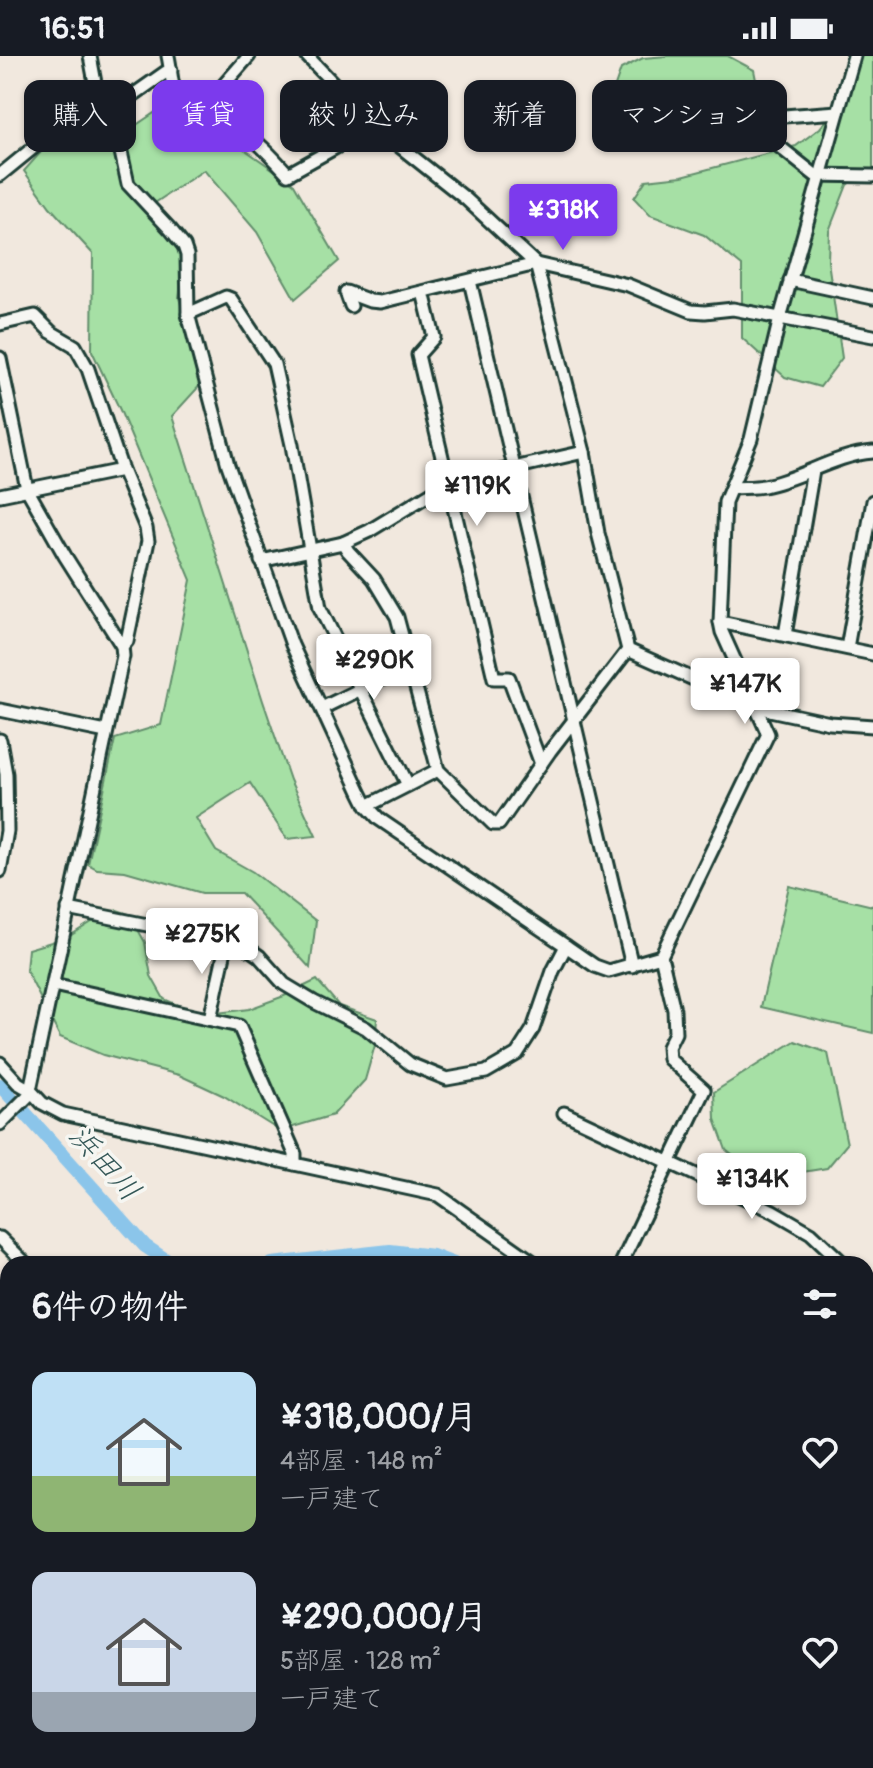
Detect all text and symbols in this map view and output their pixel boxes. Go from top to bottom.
text: 16:51 [40,10,105,47]
chip: 購入 [24,80,136,152]
chip: 賃貸 [152,80,264,152]
chip: 絞り込み [280,80,448,152]
chip: 新着 [464,80,576,152]
chip: マンション [592,80,787,152]
pin: ¥318K [507,184,619,252]
text: ¥318K [527,194,599,226]
pin: ¥119K [421,460,533,528]
text: ¥119K [443,470,511,502]
pin: ¥290K [318,634,430,702]
text: ¥290K [334,644,414,676]
pin: ¥147K [689,658,801,726]
text: ¥147K [709,668,781,700]
pin: ¥275K [146,908,258,976]
text: ¥275K [164,918,240,950]
water label: 浜田川 [61,1118,148,1209]
pin: ¥134K [696,1153,808,1221]
text: ¥134K [715,1163,789,1195]
icon: filters [798,1282,842,1326]
text: 6件の物件 [32,1286,188,1329]
text: ¥318,000/月 [280,1396,478,1439]
icon: home [96,1404,192,1500]
icon: heart [798,1430,842,1474]
text: 4部屋 · 148 m² [280,1445,443,1477]
text: 一戸建て [280,1483,384,1515]
text: ¥290,000/月 [280,1596,488,1639]
icon: home [96,1604,192,1700]
icon: heart [798,1630,842,1674]
text: 5部屋 · 128 m² [280,1645,441,1677]
text: 一戸建て [280,1683,384,1715]

